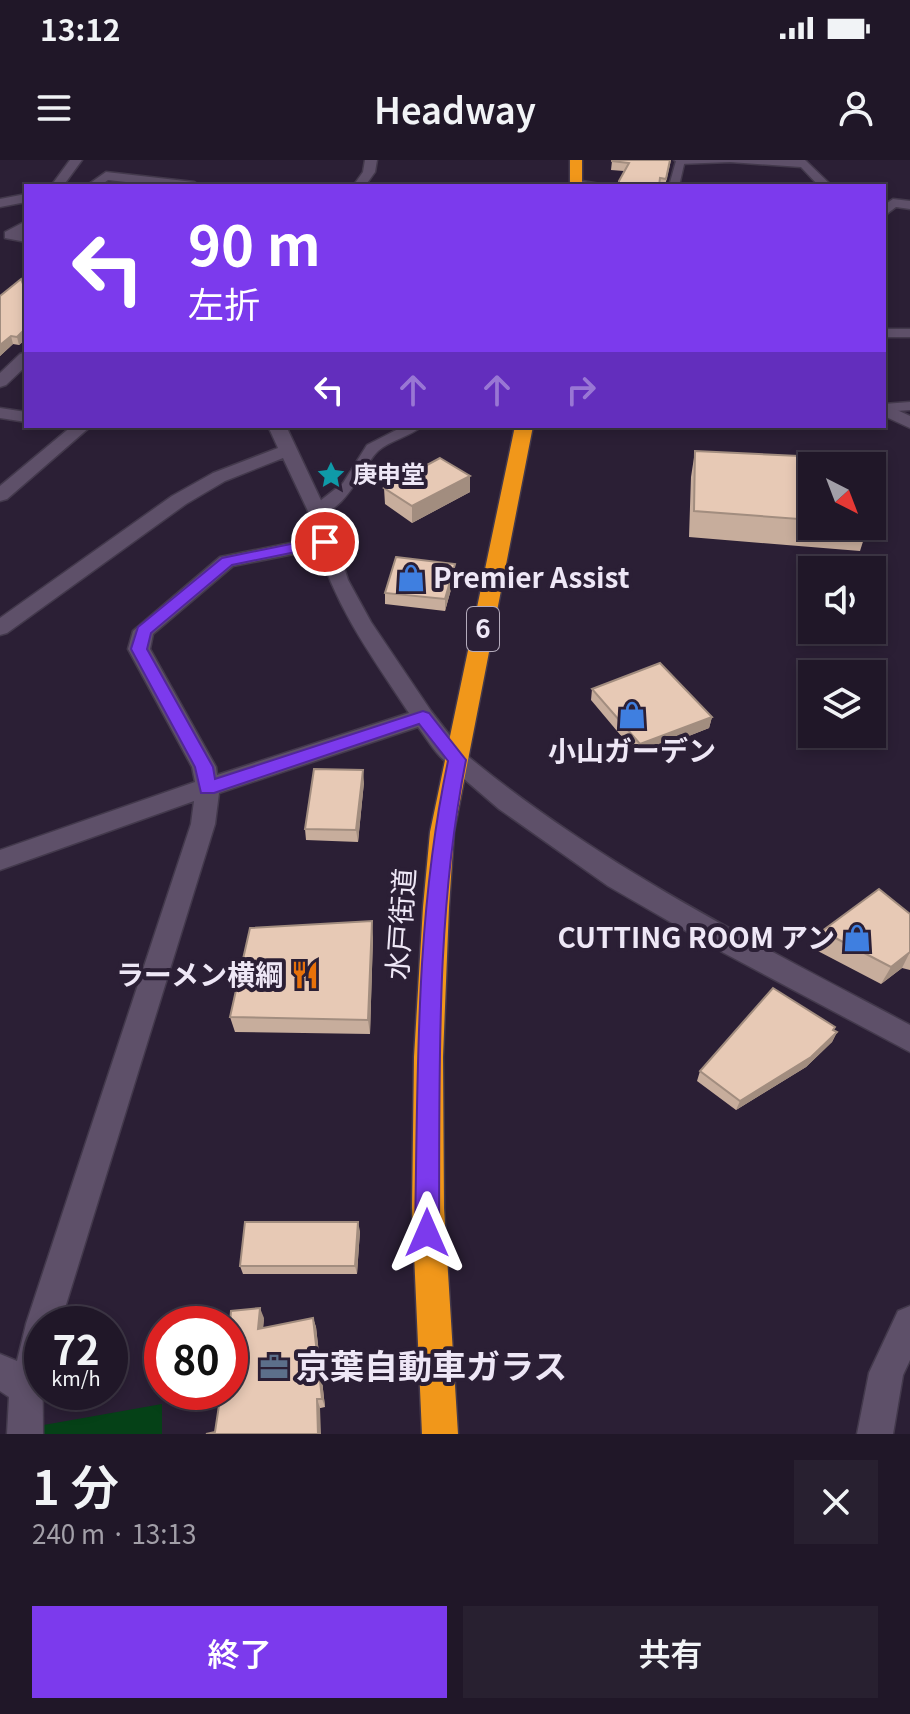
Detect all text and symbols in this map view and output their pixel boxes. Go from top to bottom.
text: 13:12 [40,6,121,50]
text: Headway [374,82,536,134]
icon: menu [32,86,76,130]
icon: person [834,86,878,130]
text: 90 m [188,201,321,282]
icon: left [56,216,160,320]
text: 左折 [188,276,260,328]
icon: left [307,368,351,412]
icon: ahead [391,368,435,412]
icon: ahead [475,368,519,412]
icon: right [559,368,603,412]
north arrow [798,452,886,540]
map controls [798,452,886,748]
place label: 庚申堂 [353,455,425,490]
place icon: 庚申堂 [316,460,346,490]
pin [291,508,359,576]
icon: arrive [303,520,347,564]
place label: Premier Assist [433,556,630,596]
button: sound [798,556,886,644]
shop icon: Premier Assist [396,563,426,593]
road number: 6 [467,607,499,651]
button: layers [798,660,886,748]
shop icon: 小山ガーデン [617,700,647,730]
place label: 小山ガーデン [548,729,716,769]
street label: 水戸街道 [375,867,423,981]
place label: CUTTING ROOM アン [557,916,835,956]
shop icon: CUTTING ROOM アン [842,923,872,953]
place label: ラーメン横綱 [116,953,283,993]
restaurant icon: ラーメン横綱 [290,960,320,990]
position arrow [385,1191,469,1275]
speed limit sign: 80 [144,1306,248,1410]
text: 72 [52,1319,100,1377]
place label: 京葉自動車ガラス [296,1340,567,1389]
office icon: 京葉自動車ガラス [259,1352,289,1382]
text: km/h [51,1363,101,1392]
text: 1 分 [32,1449,119,1519]
button: close [794,1460,878,1544]
text: 240 m · 13:13 [32,1514,196,1551]
button: 終了 [32,1606,447,1698]
button: 共有 [463,1606,878,1698]

